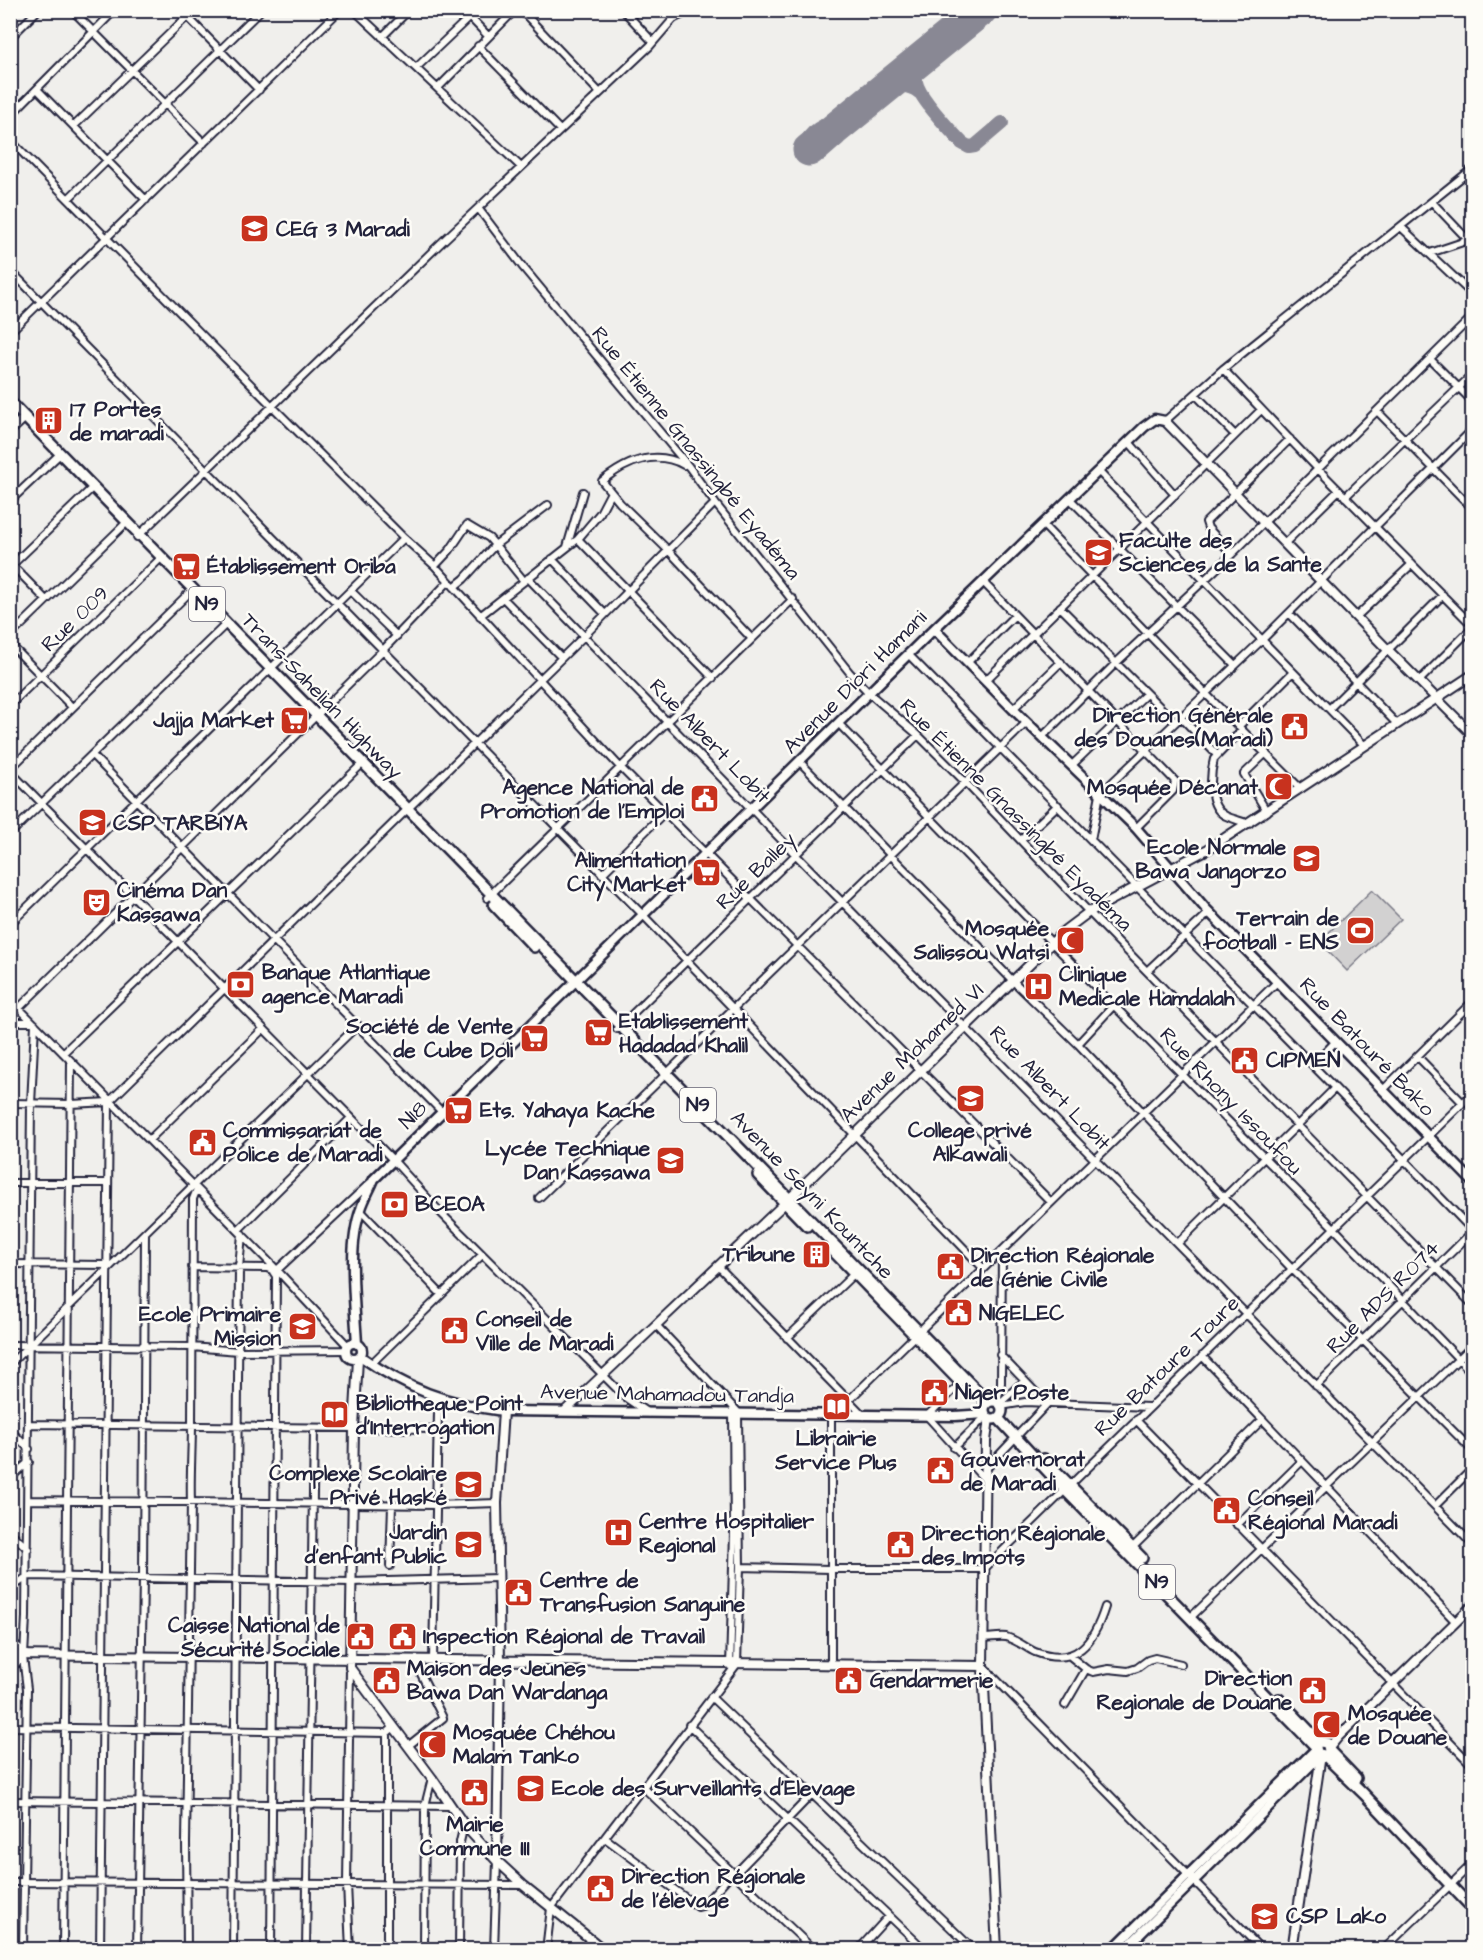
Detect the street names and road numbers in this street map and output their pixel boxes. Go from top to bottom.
street label: Rue Étienne Gnassingbé Eyadéma [583,320,808,587]
street label: Rue 009 [35,579,115,659]
road number: N9 [189,587,225,621]
street label: Avenue Diori Hamani [777,604,933,760]
street label: Trans-Sahelian Highway [233,606,410,787]
street label: Rue Albert Lobit [643,672,778,810]
street label: Rue Étienne Gnassingbé Eyadéma [892,692,1139,939]
street label: Rue Balley [710,825,804,918]
street label: Rue Batouré Bako [1293,971,1441,1123]
street label: Avenue Mohamed VI [834,977,990,1129]
street label: Rue Albert Lobit [983,1019,1118,1157]
street label: Rue Rhony Issoufou [1152,1021,1309,1183]
road number: N9 [680,1088,716,1122]
street label: N18 [392,1094,434,1136]
street label: Avenue Seyni Kountche [722,1104,900,1287]
street label: Rue ADS R074 [1320,1234,1446,1360]
street label: Rue Batoure Toure [1088,1289,1246,1443]
street label: Avenue Mahamadou Tandja [540,1377,794,1411]
road number: N9 [1139,1565,1175,1599]

